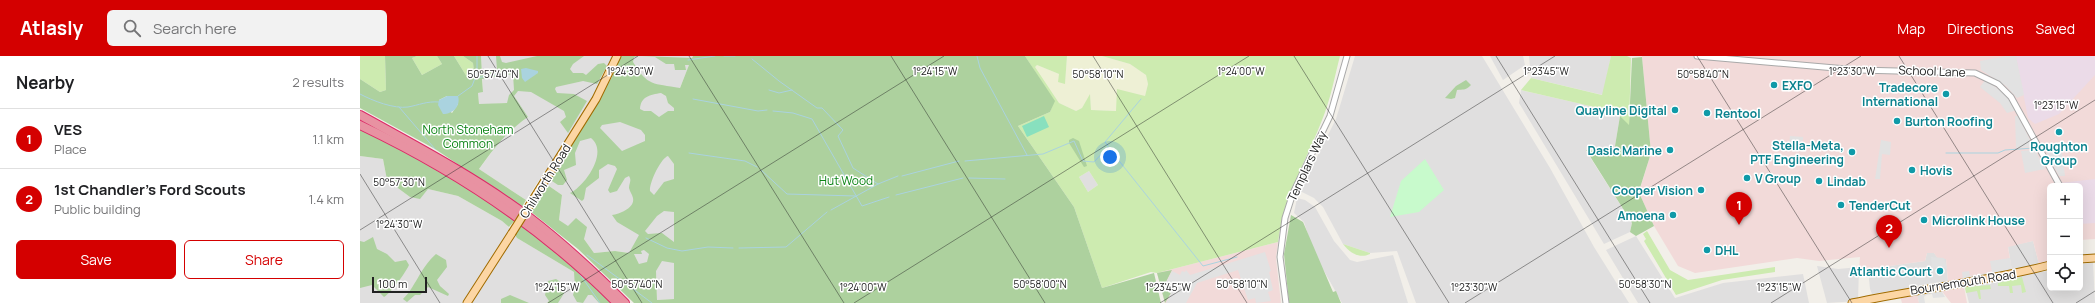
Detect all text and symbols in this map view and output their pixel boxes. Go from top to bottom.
search box [107,10,387,46]
text: Atlasly [20,15,83,41]
icon: search [121,17,143,39]
text: Search here [153,18,236,39]
text: Map [1897,19,1925,38]
text: Directions [1947,19,2014,38]
text: Saved [2036,19,2075,38]
street label: School Lane [1898,61,1966,81]
text: 1°24'30"W [607,64,654,78]
text: 1°24'15"W [913,64,958,78]
text: 1°24'00"W [1217,64,1265,78]
text: 1°23'45"W [1523,64,1569,78]
text: 1°23'30"W [1829,64,1876,78]
text: 50°57'40"N [468,67,519,81]
text: 50°58'10"N [1073,67,1124,81]
text: 50°58'40"N [1677,67,1729,81]
text: Nearby [16,71,74,94]
text: 2 results [292,73,344,91]
place label: EXFO [1782,77,1812,94]
place label: Tradecore International [1862,79,1938,110]
marker: EXFO [1769,80,1779,90]
marker: Tradecore International [1941,89,1951,99]
text: 1°23'15"W [2034,98,2079,112]
place label: Quayline Digital [1575,102,1667,119]
marker: Quayline Digital [1670,105,1680,115]
place label: Rentool [1715,105,1761,122]
marker: Rentool [1702,108,1712,118]
place label: Burton Roofing [1905,113,1993,130]
marker: Burton Roofing [1892,116,1902,126]
text: VES [54,119,82,140]
park label: North Stoneham Common [422,121,514,152]
street label: Templars Way [1283,127,1331,204]
marker: Roughton Group [2054,127,2064,137]
text: 1 [26,130,32,148]
text: 1.1 km [313,130,344,148]
place label: Stella-Meta, PTF Engineering [1750,137,1844,168]
place label: Roughton Group [2030,138,2088,169]
text: Place [54,140,87,158]
street label: Chilworth Road [515,141,575,221]
place label: Dasic Marine [1588,142,1662,159]
marker: Dasic Marine [1665,145,1675,155]
your location [1100,147,1120,167]
marker: Stella-Meta, PTF Engineering [1847,147,1857,157]
place label: Hovis [1920,162,1953,179]
marker: Hovis [1907,165,1917,175]
place label: V Group [1755,170,1801,187]
park label: Hut Wood [819,172,873,189]
marker: V Group [1742,173,1752,183]
place label: Lindab [1827,173,1866,190]
text: 50°57'30"N [373,175,425,189]
marker: Lindab [1814,176,1824,186]
text: 1st Chandler's Ford Scouts [54,179,246,200]
place label: Cooper Vision [1612,182,1693,199]
map controls [2047,183,2083,291]
button: + [2047,183,2083,219]
marker: Cooper Vision [1696,185,1706,195]
text: 2 [25,190,33,208]
text: 1.4 km [308,190,344,208]
pin: 1 [1726,192,1752,225]
place label: TenderCut [1849,197,1911,214]
text: Public building [54,200,141,218]
marker: TenderCut [1836,200,1846,210]
place label: Amoena [1617,207,1665,224]
marker: Amoena [1668,210,1678,220]
place label: Microlink House [1932,212,2025,229]
pin: 2 [1876,215,1902,248]
marker: Microlink House [1919,215,1929,225]
text: 1°24'30"W [376,217,423,231]
button: − [2047,219,2083,255]
button: Save [16,240,176,279]
button: Share [184,240,344,279]
place label: DHL [1715,242,1739,259]
marker: DHL [1702,245,1712,255]
button: locate [2047,255,2083,291]
place label: Atlantic Court [1850,263,1932,280]
street label: Bournemouth Road [1909,265,2017,299]
marker: Atlantic Court [1935,266,1945,276]
scale bar [372,275,427,294]
text: 100 m [378,276,407,291]
text: 50°57'40"N [612,277,663,291]
text: 50°58'00"N [1013,277,1067,291]
text: 50°58'10"N [1217,277,1268,291]
text: 50°58'30"N [1619,277,1671,291]
text: 1°24'15"W [535,280,580,294]
text: 1°24'00"W [839,280,887,294]
text: 1°23'45"W [1145,280,1191,294]
text: 1°23'30"W [1451,280,1498,294]
text: 1°23'15"W [1757,280,1802,294]

